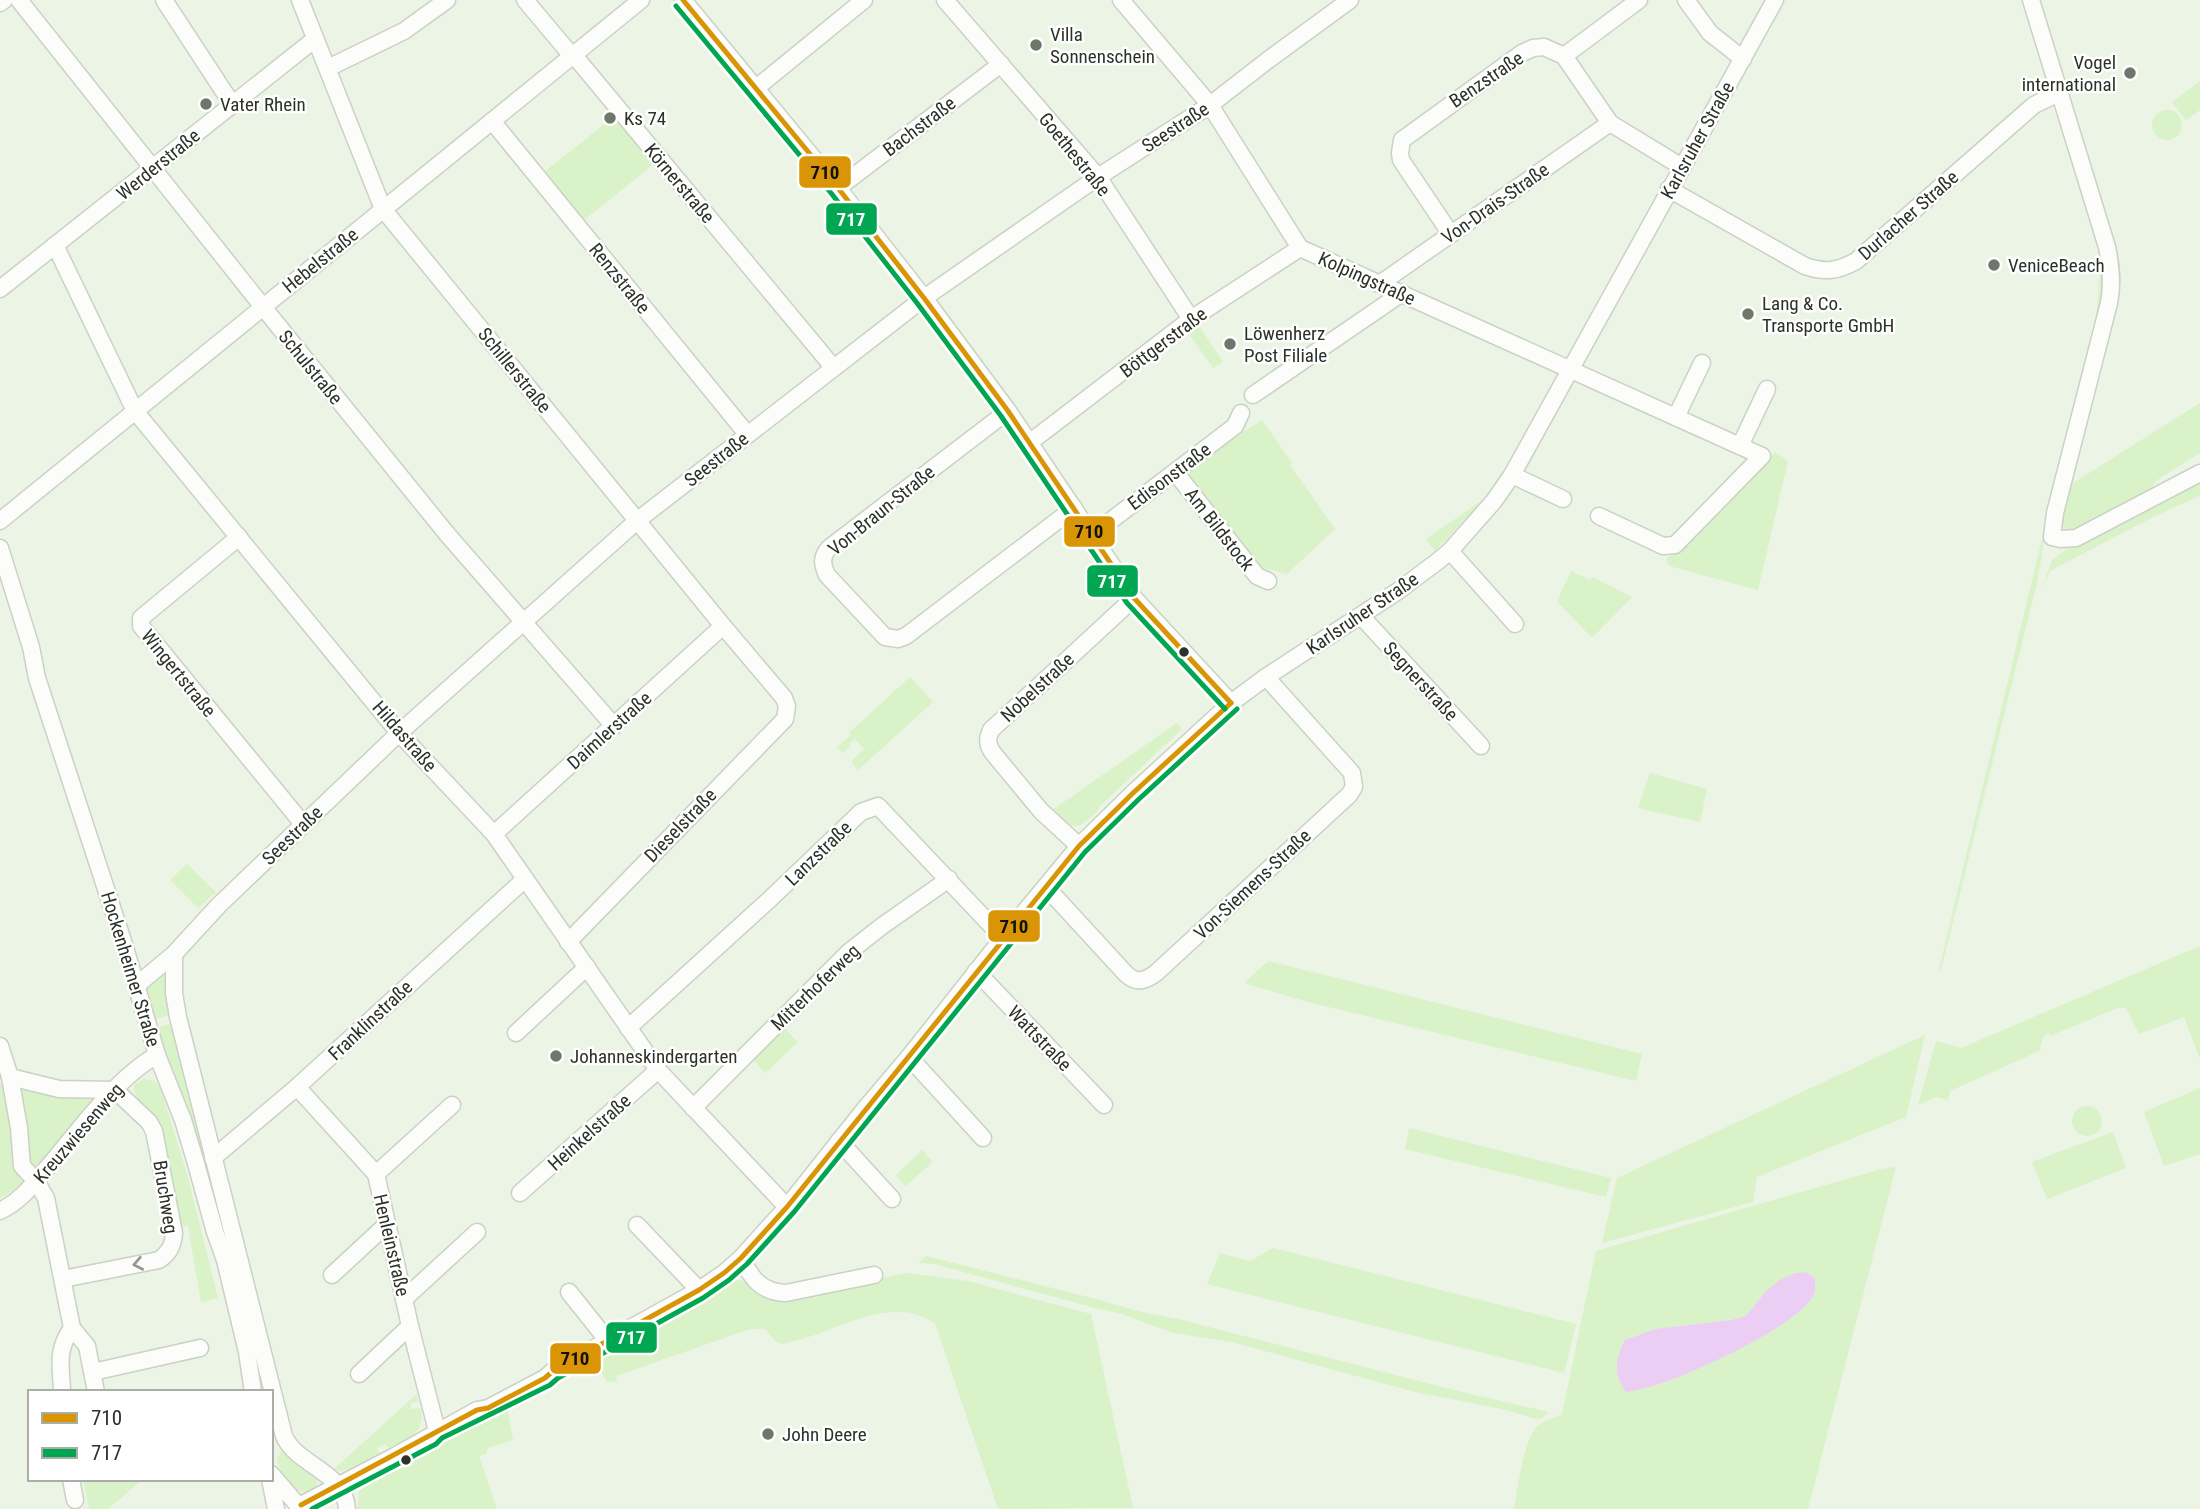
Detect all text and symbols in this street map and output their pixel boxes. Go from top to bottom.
place label: Villa Sonnenschein [1050,23,1155,68]
marker: Villa Sonnenschein [1028,37,1044,53]
street label: Benzstraße [1445,46,1528,113]
place label: Vogel international [2022,51,2116,96]
marker: Vogel international [2122,65,2138,81]
street label: Karlsruher Straße [1656,78,1739,203]
street label: Bachstraße [878,92,960,161]
place label: Vater Rhein [220,93,306,116]
marker: Vater Rhein [198,96,214,112]
street label: Seestraße [1137,97,1213,158]
place label: Ks 74 [624,107,666,130]
street label: Goethestraße [1034,108,1115,201]
marker: Ks 74 [602,110,618,126]
street label: Werderstraße [112,124,205,205]
street label: Körnerstraße [640,139,720,228]
line badge: 710 [798,155,852,189]
street label: Von-Drais-Straße [1437,158,1553,249]
text: 710 [811,161,839,184]
street label: Durlacher Straße [1854,166,1963,265]
line badge: 717 [825,202,878,236]
text: 717 [837,208,865,231]
street label: Hebelstraße [278,223,363,298]
street label: Renzstraße [584,238,655,318]
street label: Kolpingstraße [1315,247,1419,310]
place label: VeniceBeach [2008,254,2105,277]
marker: VeniceBeach [1986,257,2002,273]
place label: Lang & Co. Transporte GmbH [1762,292,1894,337]
street label: Böttgerstraße [1115,302,1211,383]
marker: Lang & Co. Transporte GmbH [1740,306,1756,322]
place label: Löwenherz Post Filiale [1244,322,1327,367]
street label: Schillerstraße [473,323,556,418]
street label: Schulstraße [274,326,348,409]
marker: Löwenherz Post Filiale [1222,336,1238,352]
street label: Seestraße [680,427,753,492]
street label: Edisonstraße [1123,438,1215,515]
street label: Von-Braun-Straße [823,460,939,560]
street label: Am Bildstock [1180,483,1259,576]
line badge: 710 [1063,515,1116,548]
text: 710 [1075,520,1103,543]
line badge: 717 [1086,564,1139,598]
street label: Karlsruher Straße [1302,567,1423,659]
text: 717 [1098,570,1126,593]
street label: Wingertstraße [136,625,221,722]
street label: Segnerstraße [1378,637,1463,726]
unlabelled marker [1177,645,1191,659]
street label: Nobelstraße [996,648,1079,727]
street label: Daimlerstraße [563,687,656,774]
street label: Hildastraße [368,696,442,777]
street label: Dieselstraße [640,784,721,867]
street label: Seestraße [257,801,327,870]
street label: Lanzstraße [780,816,856,891]
street label: Von-Siemens-Straße [1189,824,1316,944]
street label: Hockenheimer Straße [96,889,165,1050]
line badge: 710 [987,909,1041,943]
text: 710 [1000,915,1028,938]
street label: Mitterhoferweg [766,939,865,1035]
street label: Franklinstraße [323,975,417,1065]
street label: Wattstraße [1003,1001,1077,1076]
place label: Johanneskindergarten [570,1045,738,1068]
marker: Johanneskindergarten [548,1048,564,1064]
street label: Kreuzwiesenweg [29,1078,128,1188]
street label: Heinkelstraße [543,1089,636,1176]
street label: Bruchweg [148,1159,183,1235]
street label: Henleinstraße [369,1192,414,1299]
one-way arrow [132,1256,144,1271]
line badge: 717 [605,1321,658,1354]
text: 717 [617,1326,645,1349]
line badge: 710 [549,1342,602,1375]
text: 710 [561,1347,589,1370]
legend [28,1390,273,1481]
text: 710 [91,1406,122,1430]
place label: John Deere [782,1423,867,1446]
marker: John Deere [760,1426,776,1442]
text: 717 [91,1441,122,1465]
unlabelled marker [399,1453,413,1467]

